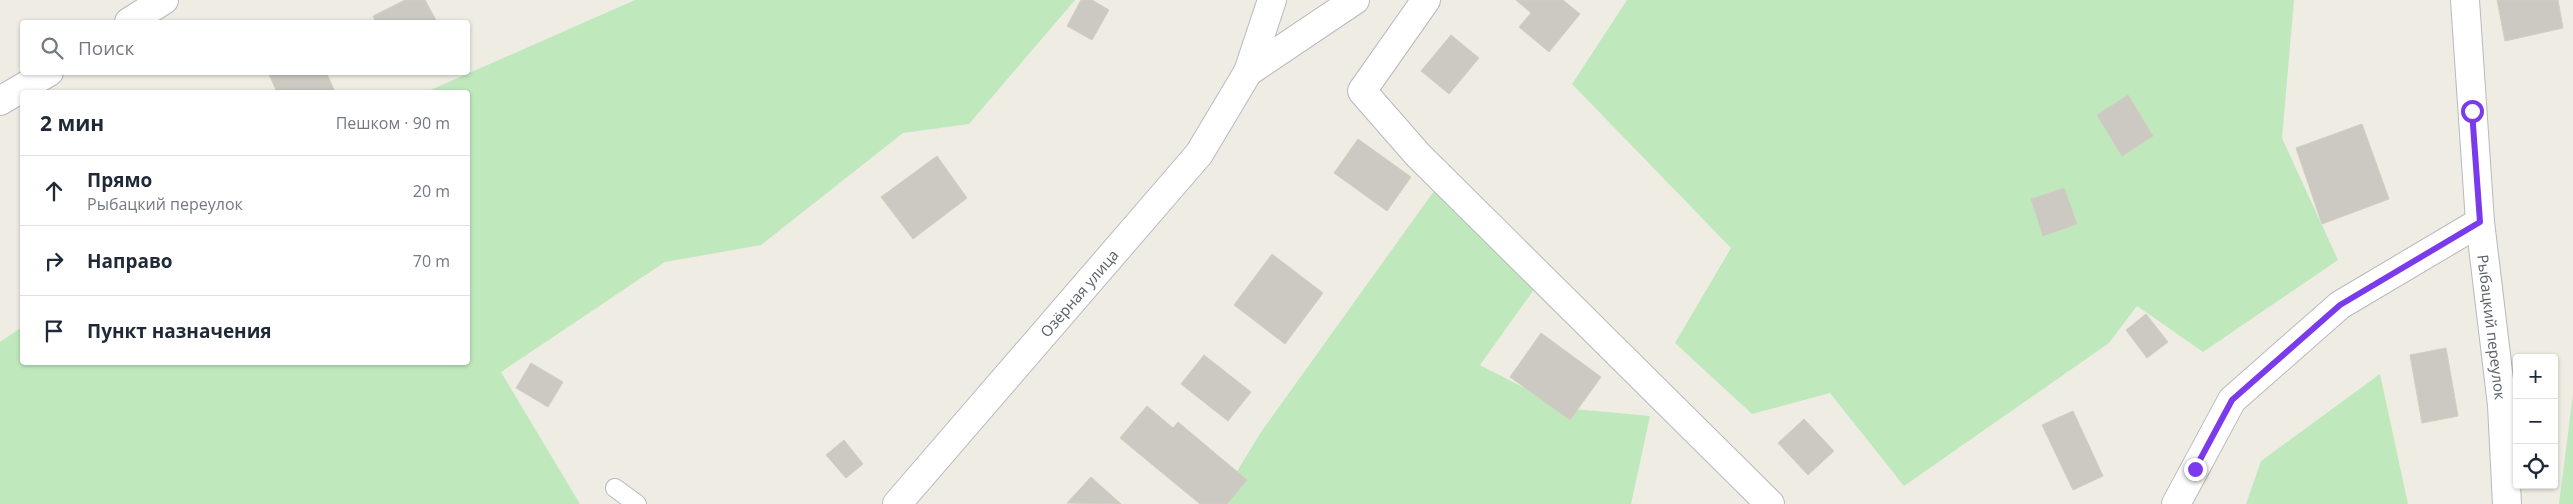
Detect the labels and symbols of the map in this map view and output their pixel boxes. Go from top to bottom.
route start [2461,100,2484,123]
street label: Озёрная улица [1035,245,1123,341]
street label: Рыбацкий переулок [2473,253,2511,401]
route end [2184,458,2207,481]

